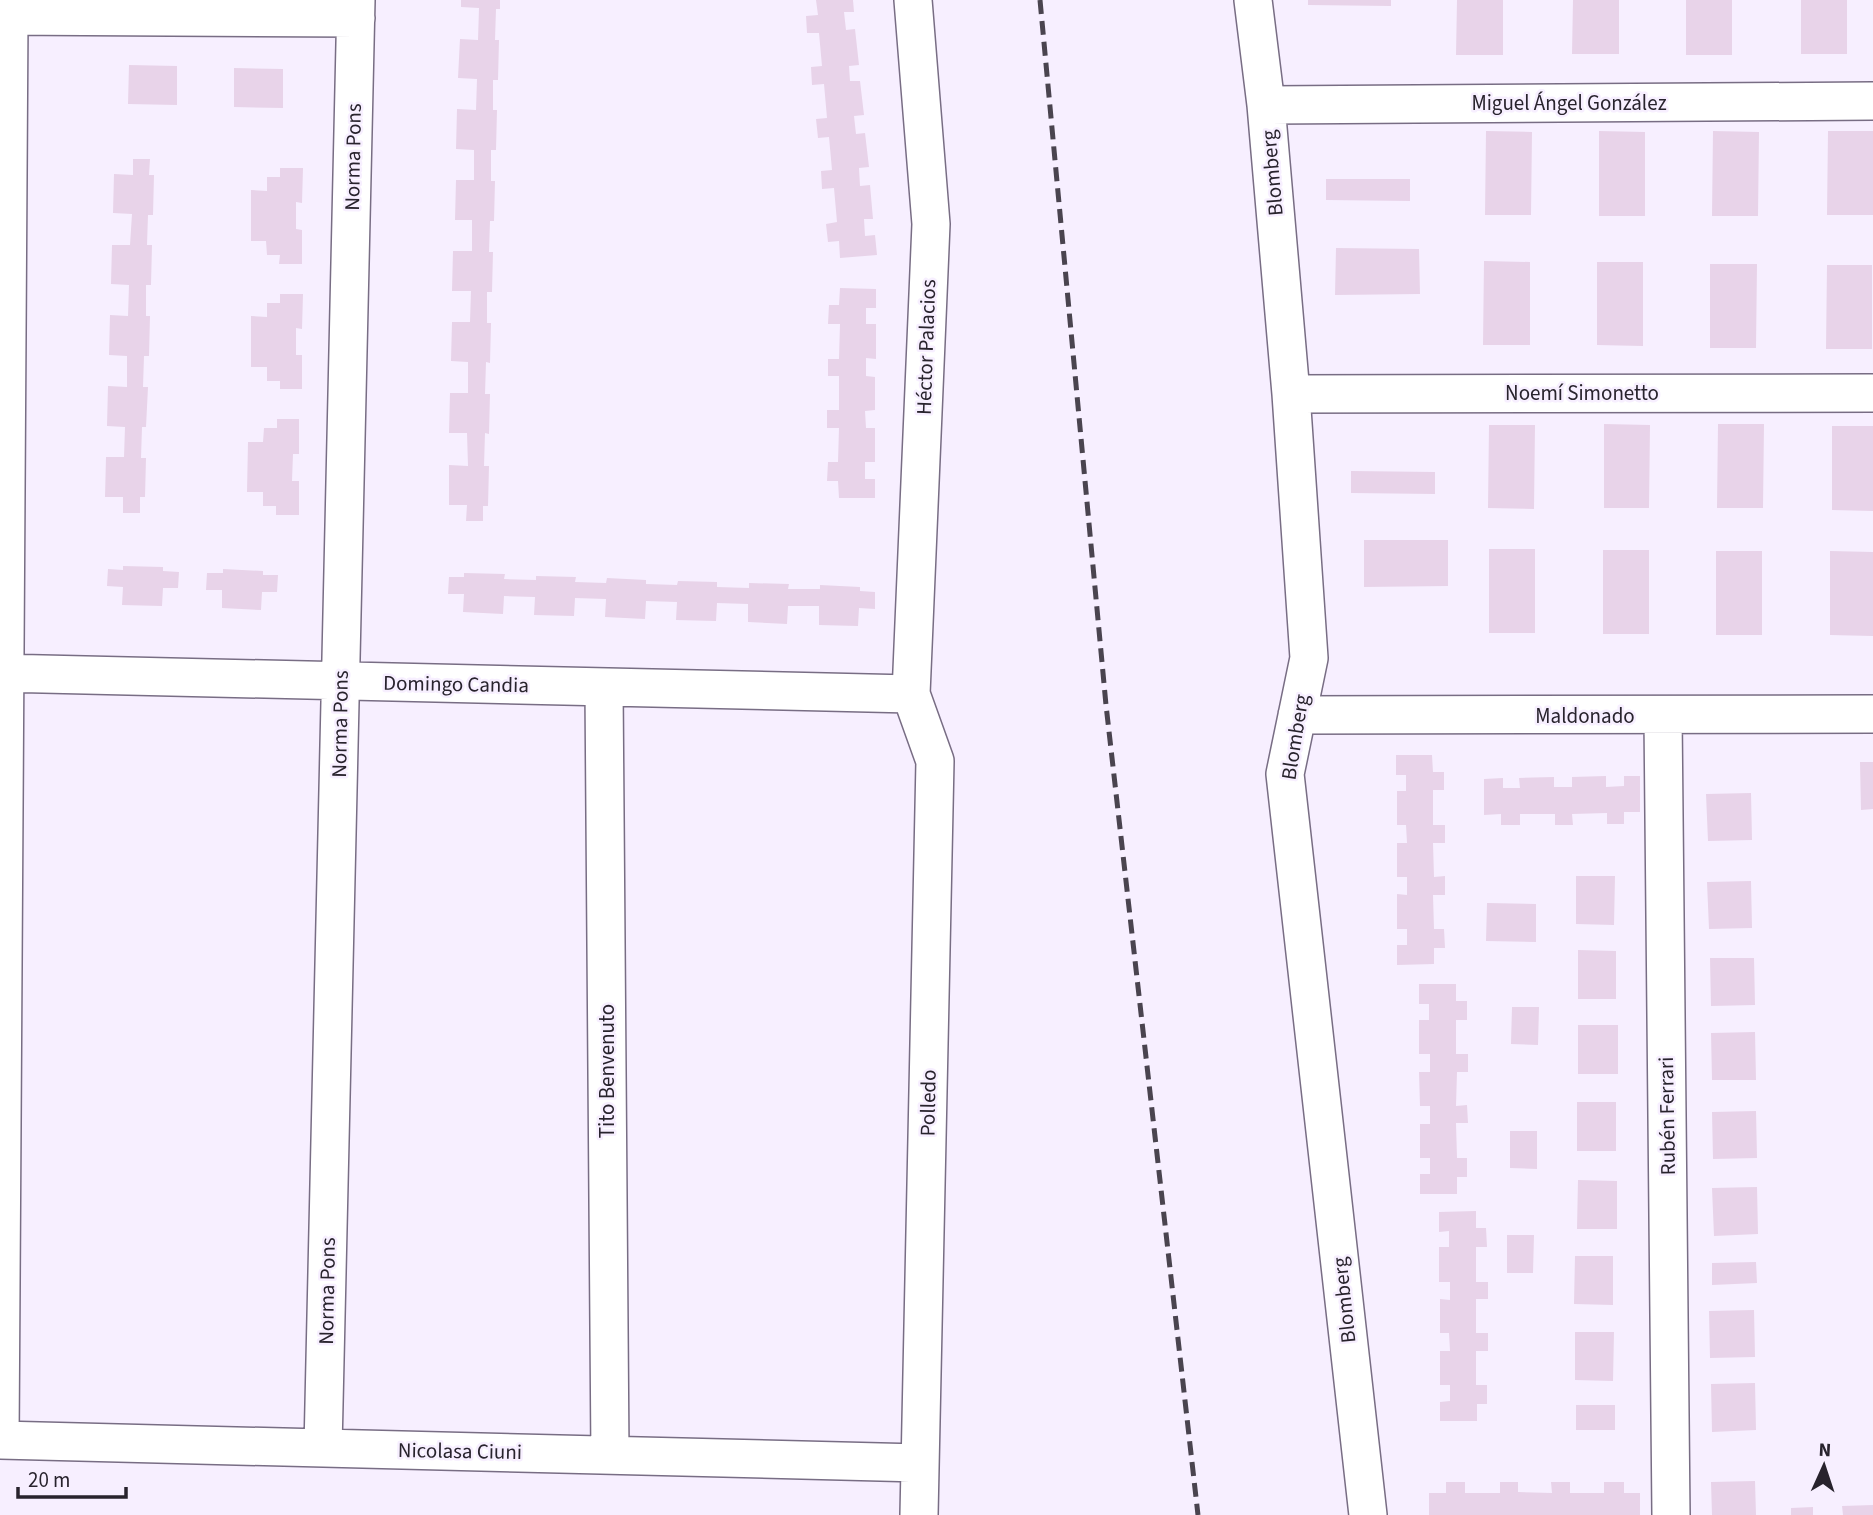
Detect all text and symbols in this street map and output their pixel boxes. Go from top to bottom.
street label: Miguel Ángel González [1471,88,1667,118]
street label: Norma Pons [337,103,369,211]
street label: Blomberg [1253,128,1291,217]
street label: Héctor Palacios [909,279,943,415]
street label: Noemí Simonetto [1505,378,1659,408]
street label: Domingo Candia [383,668,529,700]
street label: Norma Pons [324,670,356,778]
street label: Blomberg [1273,692,1317,782]
street label: Maldonado [1535,701,1635,731]
street label: Tito Benvenuto [592,1004,622,1138]
street label: Rubén Ferrari [1651,1056,1683,1176]
street label: Polledo [912,1069,944,1137]
street label: Norma Pons [311,1237,343,1345]
street label: Blomberg [1325,1255,1363,1344]
north arrow [1789,1431,1859,1501]
street label: Nicolasa Ciuni [398,1435,522,1467]
text: N [1818,1437,1832,1464]
scale bar [18,1456,126,1500]
text: 20 m [28,1465,70,1495]

